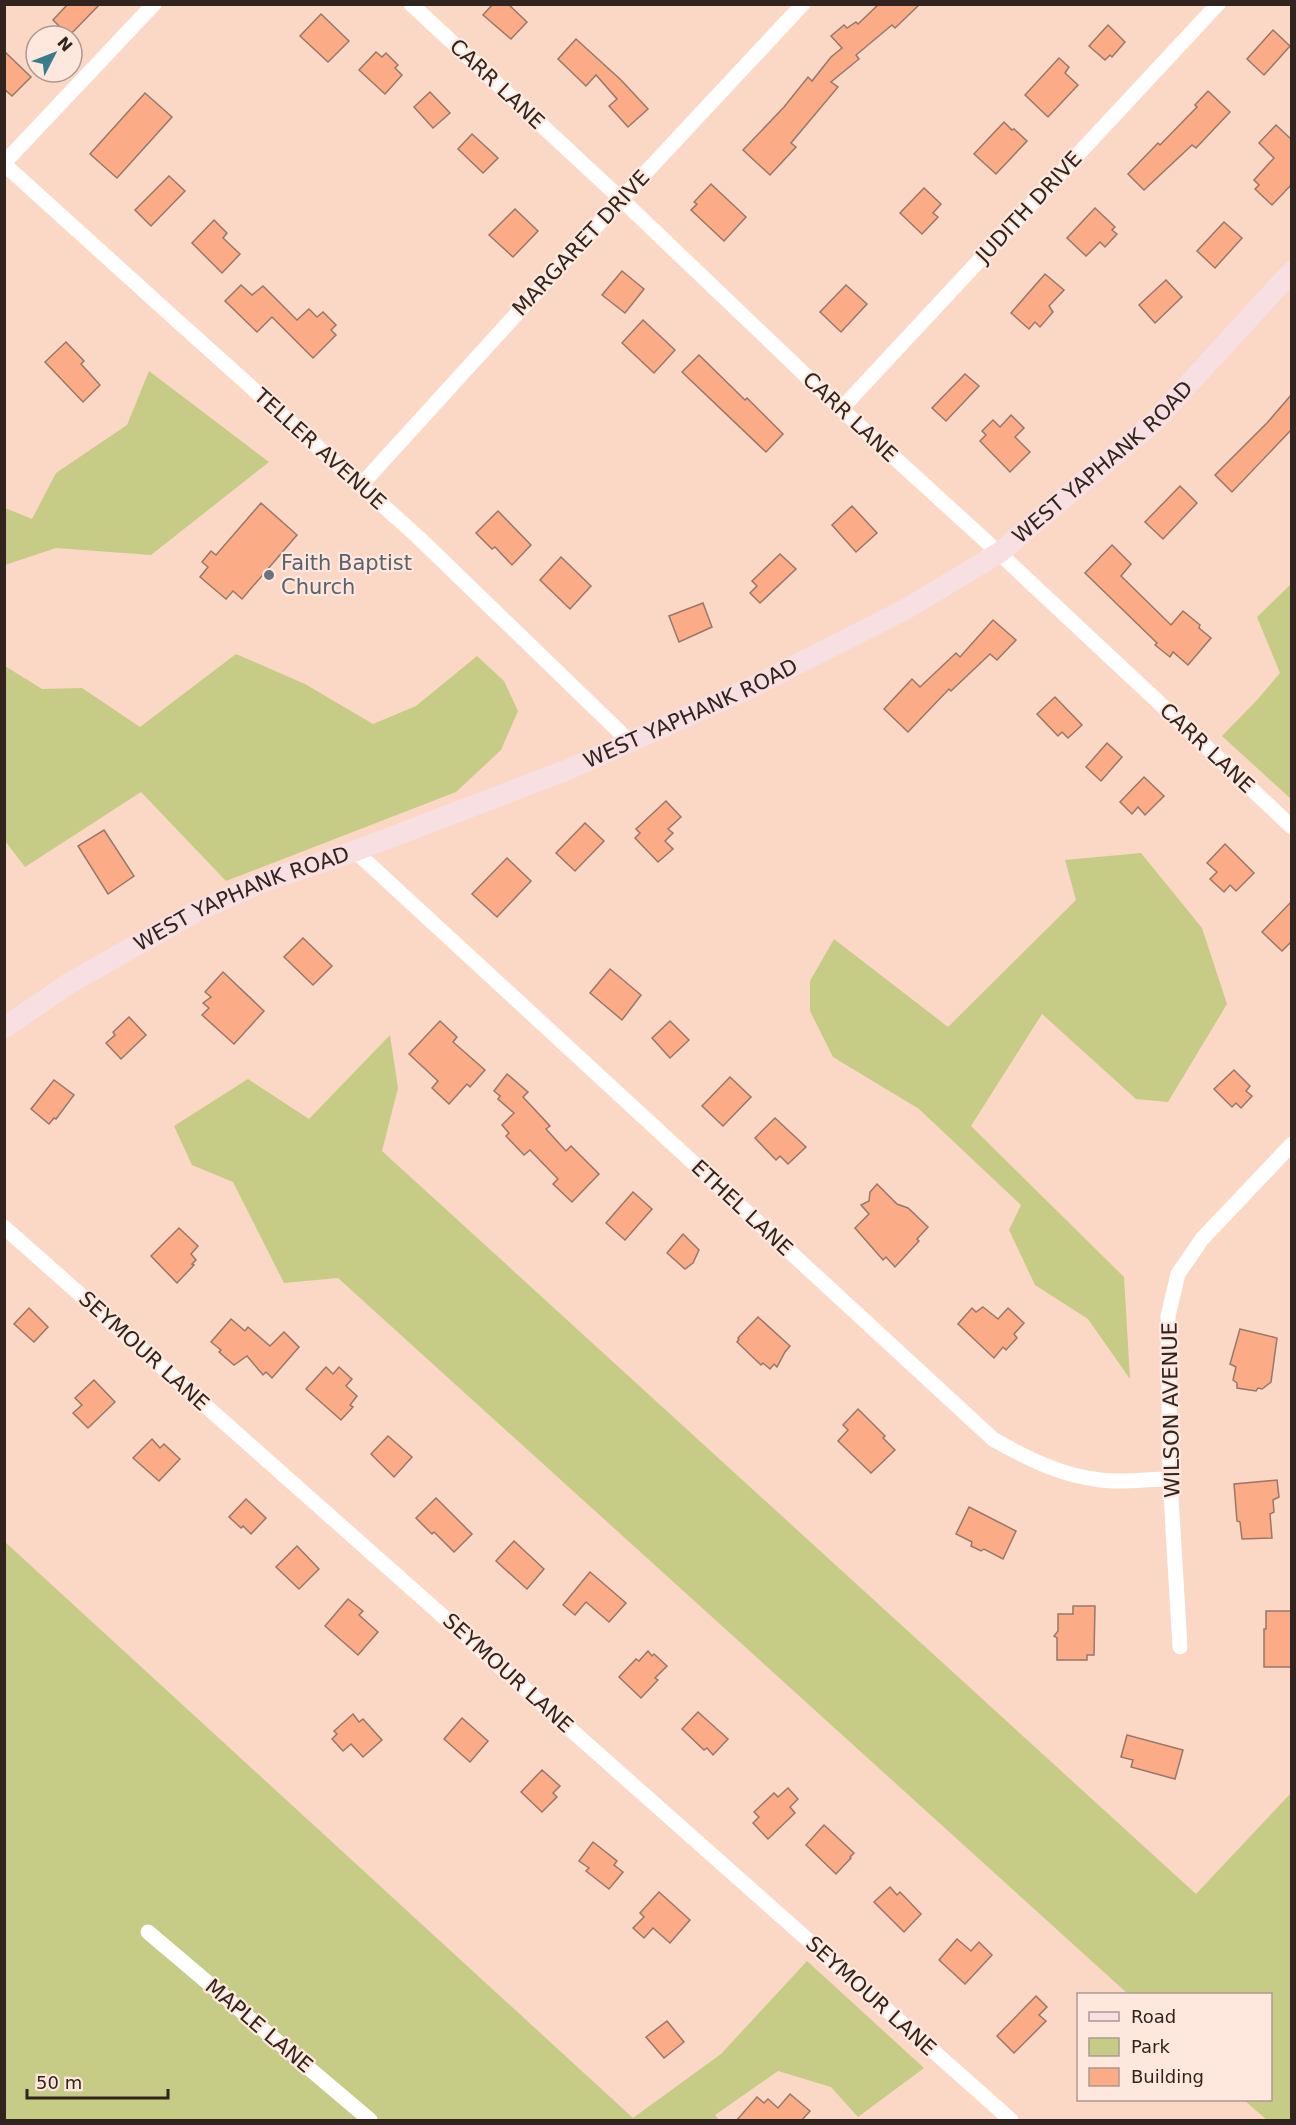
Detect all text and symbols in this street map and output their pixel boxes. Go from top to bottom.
north arrow [24,24,84,84]
text: N [53,33,76,56]
street label: CARR LANE [445,34,549,134]
street label: JUDITH DRIVE [970,146,1087,269]
street label: MARGARET DRIVE [508,165,654,321]
street label: CARR LANE [798,367,902,467]
street label: WEST YAPHANK ROAD [1008,376,1198,548]
street label: TELLER AVENUE [248,383,391,514]
place label: Faith Baptist Church [281,551,412,599]
marker: Faith Baptist Church [262,568,276,582]
street label: WEST YAPHANK ROAD [580,654,802,773]
street label: CARR LANE [1155,698,1259,798]
street label: WEST YAPHANK ROAD [130,842,352,956]
street label: ETHEL LANE [687,1155,797,1261]
street label: SEYMOUR LANE [74,1286,214,1416]
street label: WILSON AVENUE [1157,1322,1185,1498]
street label: SEYMOUR LANE [438,1608,578,1738]
street label: SEYMOUR LANE [801,1931,941,2061]
street label: MAPLE LANE [201,1974,317,2078]
legend [1077,1993,1272,2101]
text: Road [1131,2006,1176,2027]
text: Park [1131,2036,1170,2057]
scale bar [27,2062,168,2100]
text: Building [1131,2066,1204,2087]
text: 50 m [36,2072,82,2093]

